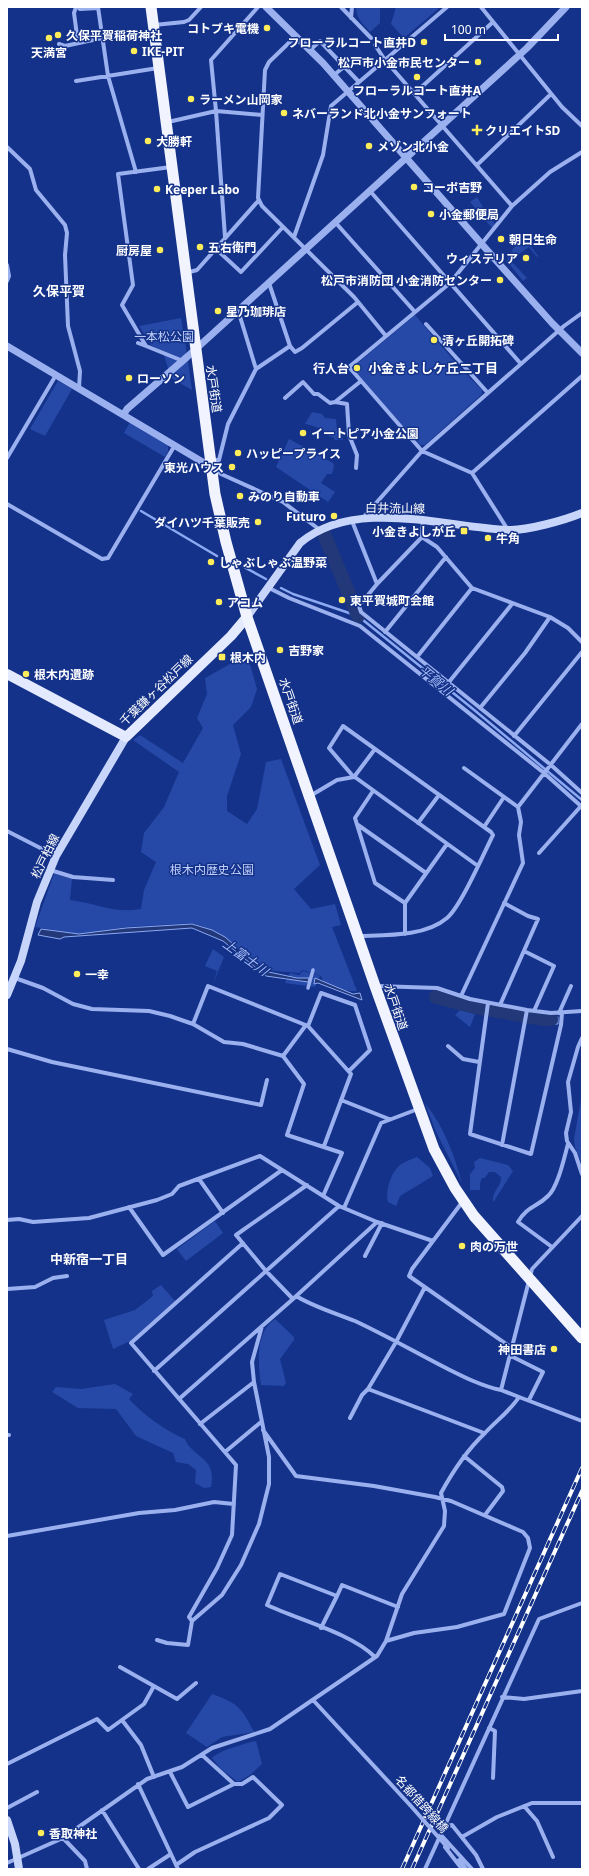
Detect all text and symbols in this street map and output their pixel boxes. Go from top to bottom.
scale bar [445,16,558,42]
place label: コトブキ電機 [187,20,259,37]
text: 100 m [451,21,486,38]
marker: コトブキ電機 [262,23,272,33]
place label: 久保平賀稲荷神社 [66,27,162,44]
marker: 久保平賀稲荷神社 [53,30,63,40]
marker: 天満宮 [44,33,54,43]
place label: フローラルコート直井D [287,34,416,51]
marker: フローラルコート直井D [419,37,429,47]
place label: IKE-PIT [142,43,184,60]
place label: 天満宮 [31,44,67,61]
marker: IKE-PIT [129,46,139,56]
place label: 松戸市小金市民センター [338,54,470,71]
marker: 松戸市小金市民センター [473,57,483,67]
marker: フローラルコート直井A [412,72,422,82]
place label: フローラルコート直井A [353,82,482,99]
place label: ラーメン山岡家 [199,91,283,108]
marker: ラーメン山岡家 [186,94,196,104]
place label: ネバーランド北小金サンフォート [292,105,472,122]
marker: ネバーランド北小金サンフォート [279,108,289,118]
place label: クリエイトSD [485,122,561,139]
marker: クリエイトSD [472,125,482,135]
place label: 大勝軒 [156,133,192,150]
marker: 大勝軒 [143,136,153,146]
place label: メゾン北小金 [377,138,449,155]
marker: メゾン北小金 [364,141,374,151]
place label: コーポ吉野 [422,179,482,196]
place label: Keeper Labo [165,181,240,198]
marker: コーポ吉野 [409,182,419,192]
marker: Keeper Labo [152,184,162,194]
place label: 小金郵便局 [439,206,499,223]
marker: 小金郵便局 [426,209,436,219]
place label: 朝日生命 [509,231,557,248]
marker: 朝日生命 [496,234,506,244]
place label: 五右衛門 [208,239,256,256]
place label: 厨房屋 [116,242,152,259]
marker: 五右衛門 [195,242,205,252]
marker: 厨房屋 [155,245,165,255]
place label: ウィステリア [446,250,518,267]
marker: ウィステリア [521,253,531,263]
place label: 松戸市消防団 小金消防センター [321,272,492,289]
marker: 松戸市消防団 小金消防センター [495,275,505,285]
district label: 久保平賀 [33,282,85,300]
place label: 星乃珈琲店 [226,303,286,320]
marker: 星乃珈琲店 [213,306,223,316]
park label: 一本松公園 [134,328,194,345]
place label: 清ヶ丘開拓碑 [442,332,514,349]
marker: 清ヶ丘開拓碑 [429,335,439,345]
district label: 小金きよしケ丘二丁目 [368,359,498,377]
place label: 行人台 [313,360,349,377]
marker: 行人台 [352,363,362,373]
street label: 水戸街道 [202,364,226,414]
place label: ローソン [137,370,185,387]
marker: ローソン [124,373,134,383]
place label: イートピア小金公園 [311,425,419,442]
marker: イートピア小金公園 [298,428,308,438]
place label: ハッピープライス [246,445,341,462]
marker: ハッピープライス [233,448,243,458]
place label: 東光ハウス [164,459,224,476]
marker: 東光ハウス [227,462,237,472]
place label: みのり自動車 [248,488,320,505]
marker: みのり自動車 [235,491,245,501]
street label: 白井流山線 [365,499,425,517]
place label: Futuro [286,508,326,525]
marker: Futuro [329,511,339,521]
place label: ダイハツ千葉販売 [154,514,250,531]
marker: ダイハツ千葉販売 [253,517,263,527]
place label: 小金きよしが丘 [372,523,456,540]
marker: 小金きよしが丘 [459,526,469,536]
place label: 牛角 [496,530,520,547]
marker: 牛角 [483,533,493,543]
place label: しゃぶしゃぶ温野菜 [219,554,327,571]
marker: しゃぶしゃぶ温野菜 [206,557,216,567]
place label: 東平賀城町会館 [350,592,434,609]
place label: アコム [227,594,263,611]
marker: 東平賀城町会館 [337,595,347,605]
marker: アコム [214,597,224,607]
place label: 吉野家 [288,642,324,659]
marker: 吉野家 [275,645,285,655]
place label: 根木内 [230,649,266,666]
street label: 千葉鎌ヶ谷松戸線 [116,651,196,729]
marker: 根木内 [217,652,227,662]
water label: 平賀川 [415,661,458,701]
place label: 根木内遺跡 [34,666,94,683]
marker: 根木内遺跡 [21,669,31,679]
street label: 水戸街道 [275,676,307,726]
street label: 松戸柏線 [27,831,63,881]
park label: 根木内歴史公園 [170,861,254,878]
water label: 上富士川 [220,934,274,981]
place label: 一幸 [85,966,109,983]
marker: 一幸 [72,969,82,979]
street label: 水戸街道 [380,982,412,1032]
place label: 肉の万世 [470,1238,518,1255]
marker: 肉の万世 [457,1241,467,1251]
district label: 中新宿一丁目 [50,1250,128,1268]
place label: 神田書店 [498,1341,546,1358]
marker: 神田書店 [549,1344,559,1354]
street label: 名都借跨線橋 [392,1772,452,1836]
place label: 香取神社 [49,1825,97,1842]
marker: 香取神社 [36,1828,46,1838]

